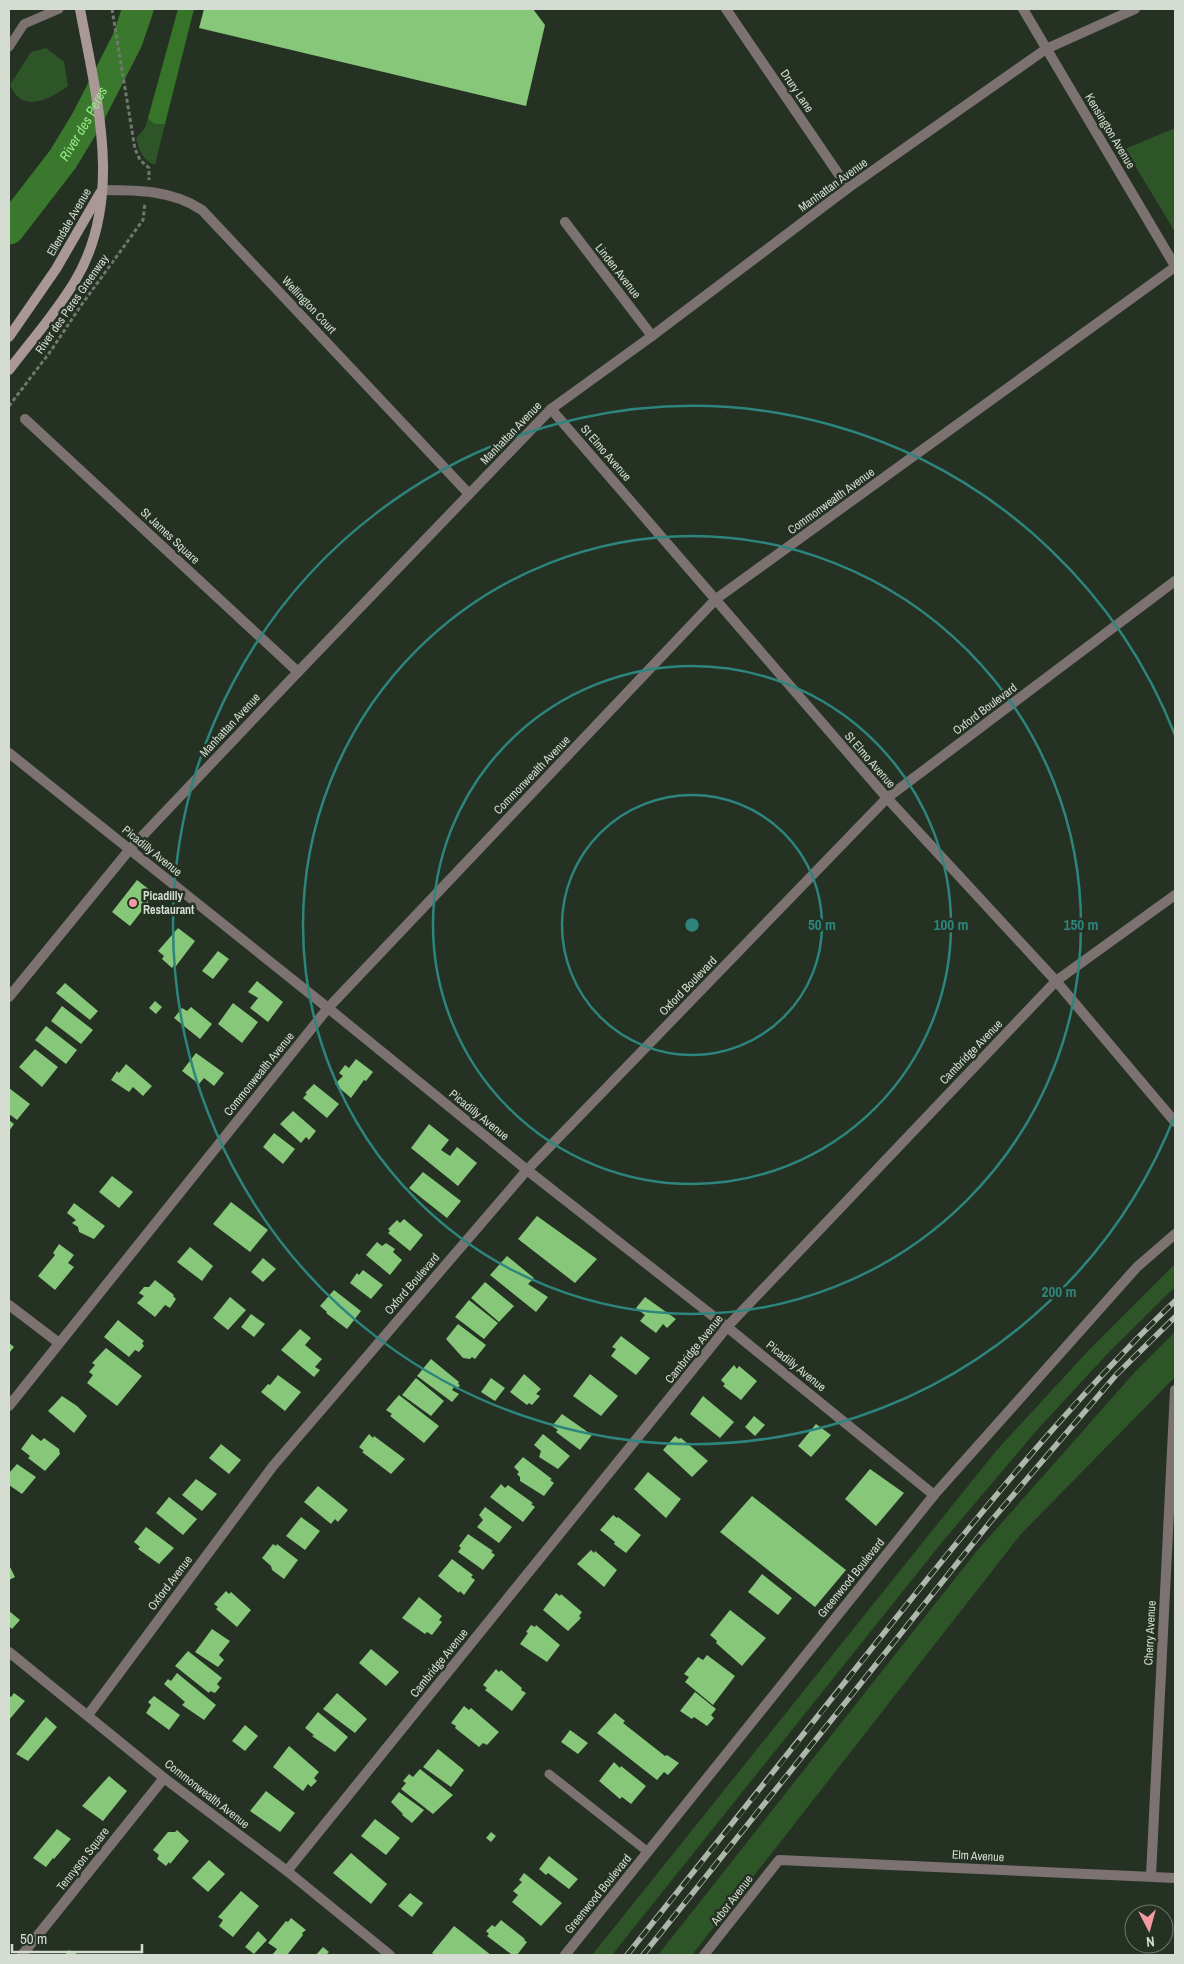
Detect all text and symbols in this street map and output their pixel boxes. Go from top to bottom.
street label: Drury Lane [777,66,817,116]
water label: River des Peres [55,83,111,164]
street label: Kensington Avenue [1081,90,1139,172]
street label: Manhattan Avenue [795,154,871,216]
street label: Ellendale Avenue [43,185,95,259]
street label: Linden Avenue [592,240,644,302]
street label: River des Peres Greenway [32,251,112,357]
street label: Wellington Court [278,273,340,337]
street label: Manhattan Avenue [477,398,545,468]
street label: St Elmo Avenue [577,421,635,485]
street label: Commonwealth Avenue [784,464,878,538]
street label: St James Square [137,504,203,568]
street label: Oxford Boulevard [950,680,1020,738]
street label: Manhattan Avenue [196,690,264,760]
street label: St Elmo Avenue [841,728,899,792]
street label: Commonwealth Avenue [490,732,574,818]
street label: Picadilly Avenue [119,822,185,880]
place label: Picadilly Restaurant [143,888,195,918]
marker: Picadilly Restaurant [127,897,139,909]
text: 50 m [808,914,836,935]
text: 100 m [934,914,968,935]
text: 150 m [1064,914,1098,935]
centre of rings [683,916,701,934]
street label: Oxford Boulevard [656,953,720,1019]
street label: Cambridge Avenue [936,1016,1006,1088]
street label: Commonwealth Avenue [220,1029,298,1119]
street label: Picadilly Avenue [446,1086,512,1144]
street label: Oxford Boulevard [381,1250,443,1318]
text: 200 m [1042,1281,1076,1302]
street label: Cambridge Avenue [661,1311,727,1387]
street label: Picadilly Avenue [763,1337,829,1395]
street label: Greenwood Boulevard [814,1535,888,1621]
street label: Oxford Avenue [144,1552,196,1614]
street label: Cherry Avenue [1140,1600,1160,1666]
street label: Cambridge Avenue [406,1625,472,1701]
street label: Commonwealth Avenue [161,1756,253,1832]
street label: Tennyson Square [53,1824,113,1894]
street label: Elm Avenue [951,1847,1005,1865]
street label: Greenwood Boulevard [561,1851,635,1937]
street label: Arbor Avenue [707,1872,757,1929]
north arrow [1124,1904,1174,1954]
scale bar [12,1922,142,1954]
text: 50 m [20,1928,47,1949]
text: N [1145,1933,1155,1951]

